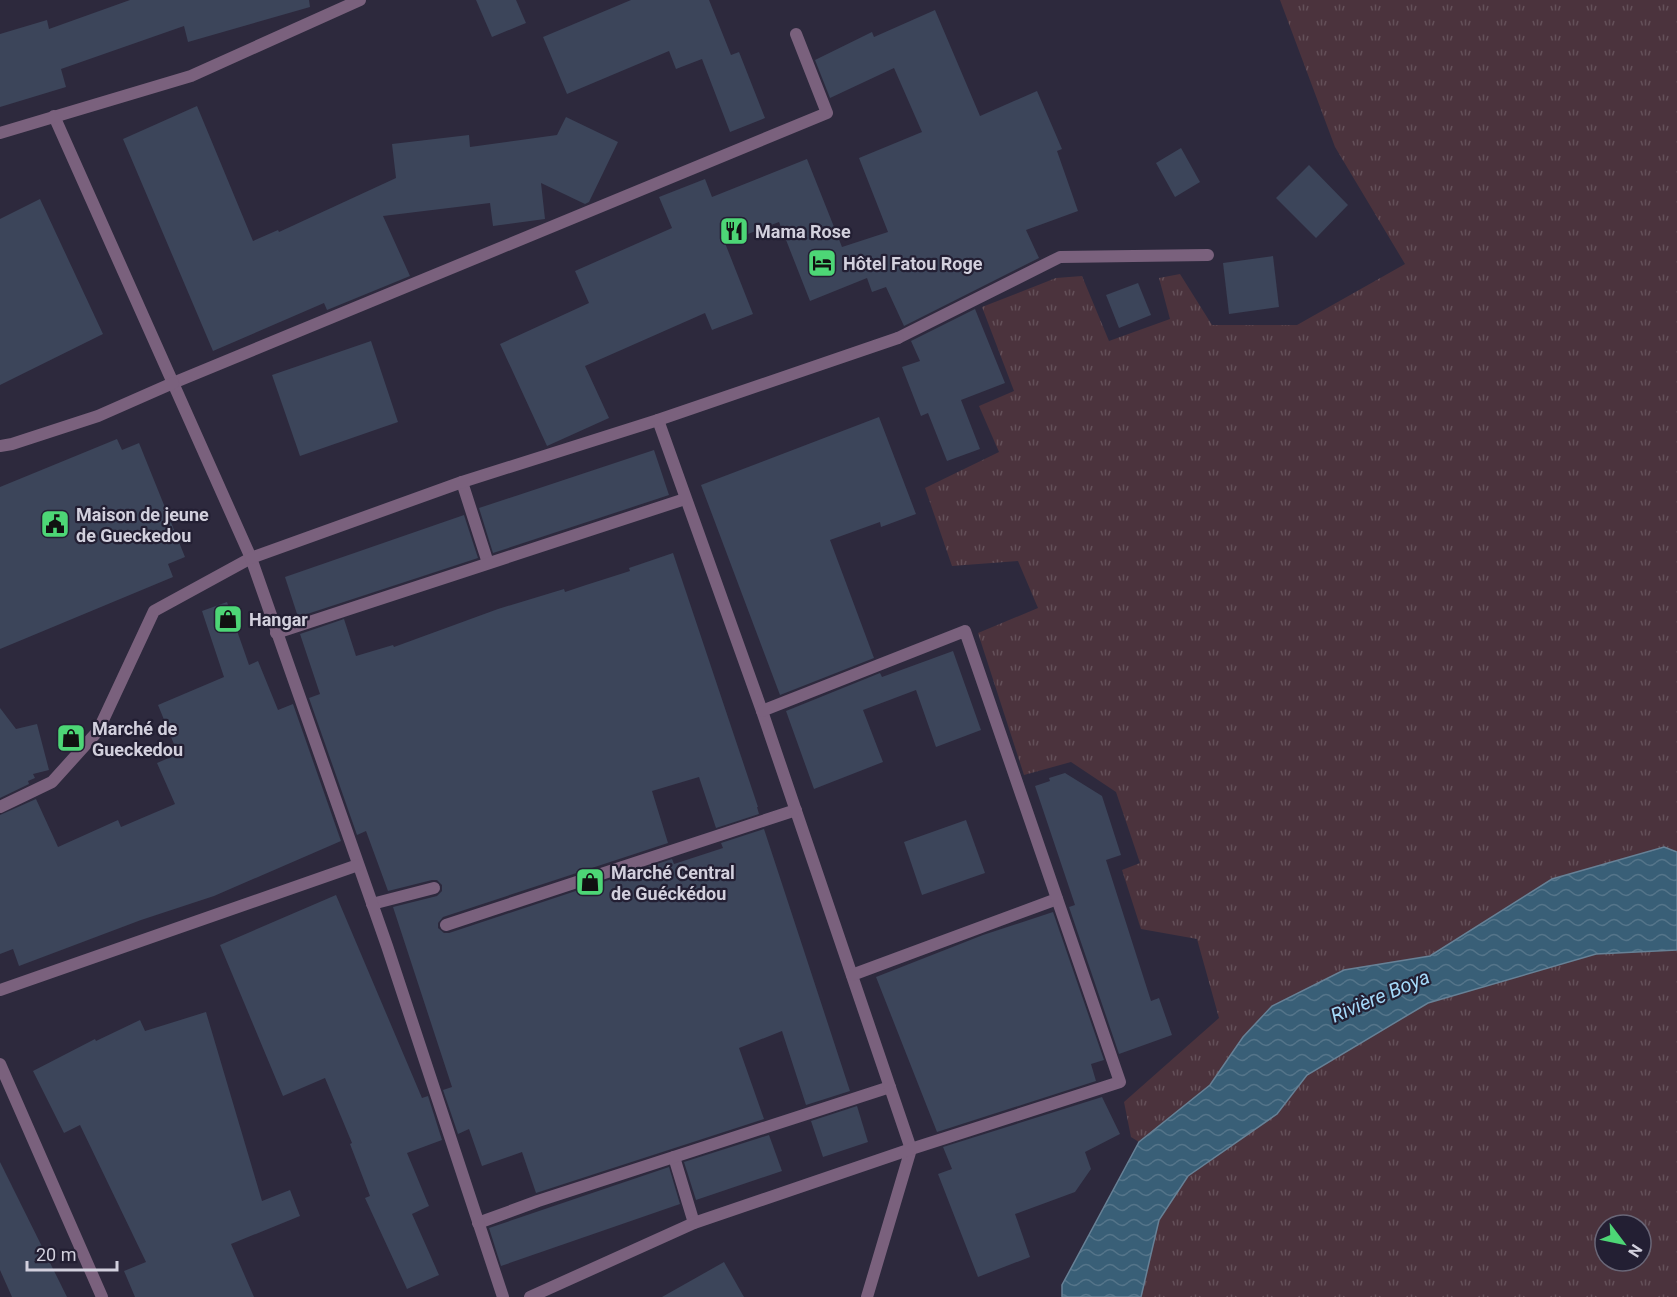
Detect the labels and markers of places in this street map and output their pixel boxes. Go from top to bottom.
restaurant icon: Mama Rose [718,215,750,247]
place label: Mama Rose [755,221,851,242]
hotel icon: Hôtel Fatou Roge [806,247,838,279]
place label: Hôtel Fatou Roge [843,253,983,274]
place label: Maison de jeune de Gueckedou [76,504,209,546]
public building icon: Maison de jeune de Gueckedou [39,508,71,540]
shop icon: Hangar [212,603,244,635]
place label: Hangar [249,609,308,630]
place label: Marché de Gueckedou [92,718,183,760]
shop icon: Marché de Gueckedou [55,722,87,754]
place label: Marché Central de Guéckédou [611,862,735,904]
shop icon: Marché Central de Guéckédou [574,866,606,898]

